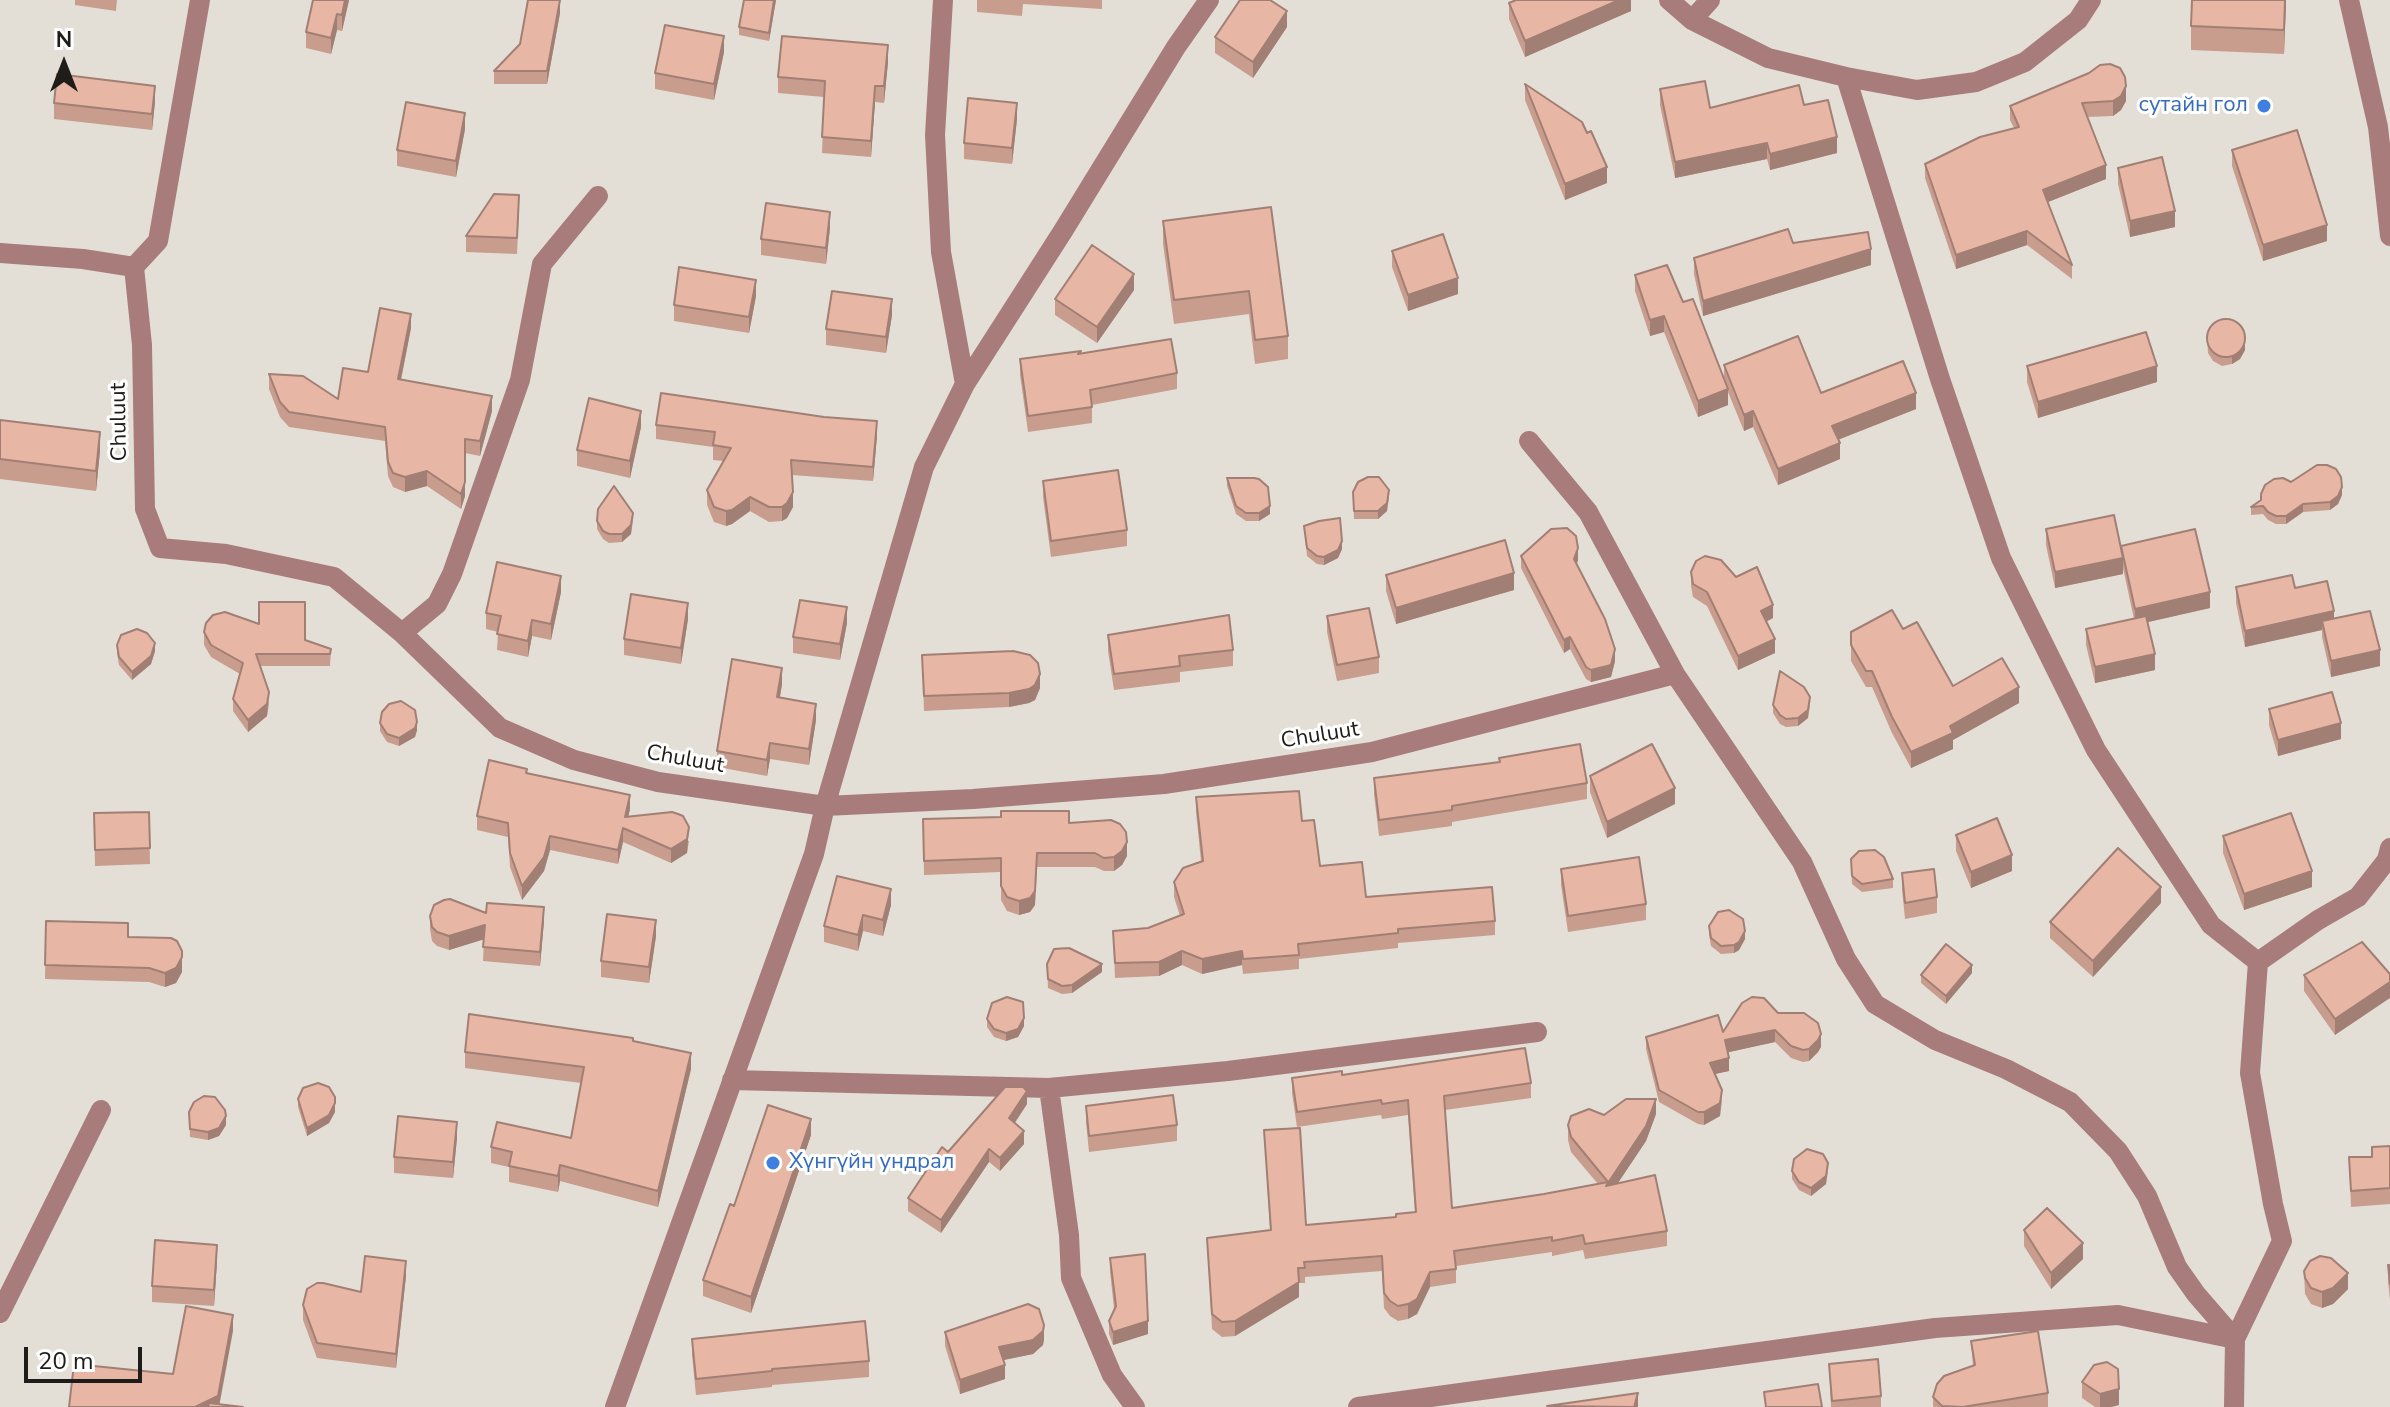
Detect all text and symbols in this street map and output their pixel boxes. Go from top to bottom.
north arrow [24,24,104,104]
text: N [56,25,72,55]
place label: сутайн гол [2139,93,2248,119]
marker: сутайн гол [2255,97,2273,115]
street label: Chuluut [106,383,134,461]
street label: Chuluut [1279,717,1361,755]
street label: Chuluut [644,740,726,780]
place label: Хүнгүйн ундрал [789,1150,954,1176]
marker: Хүнгүйн ундрал [764,1154,782,1172]
scale bar [28,1331,146,1381]
text: 20 m [38,1345,94,1377]

